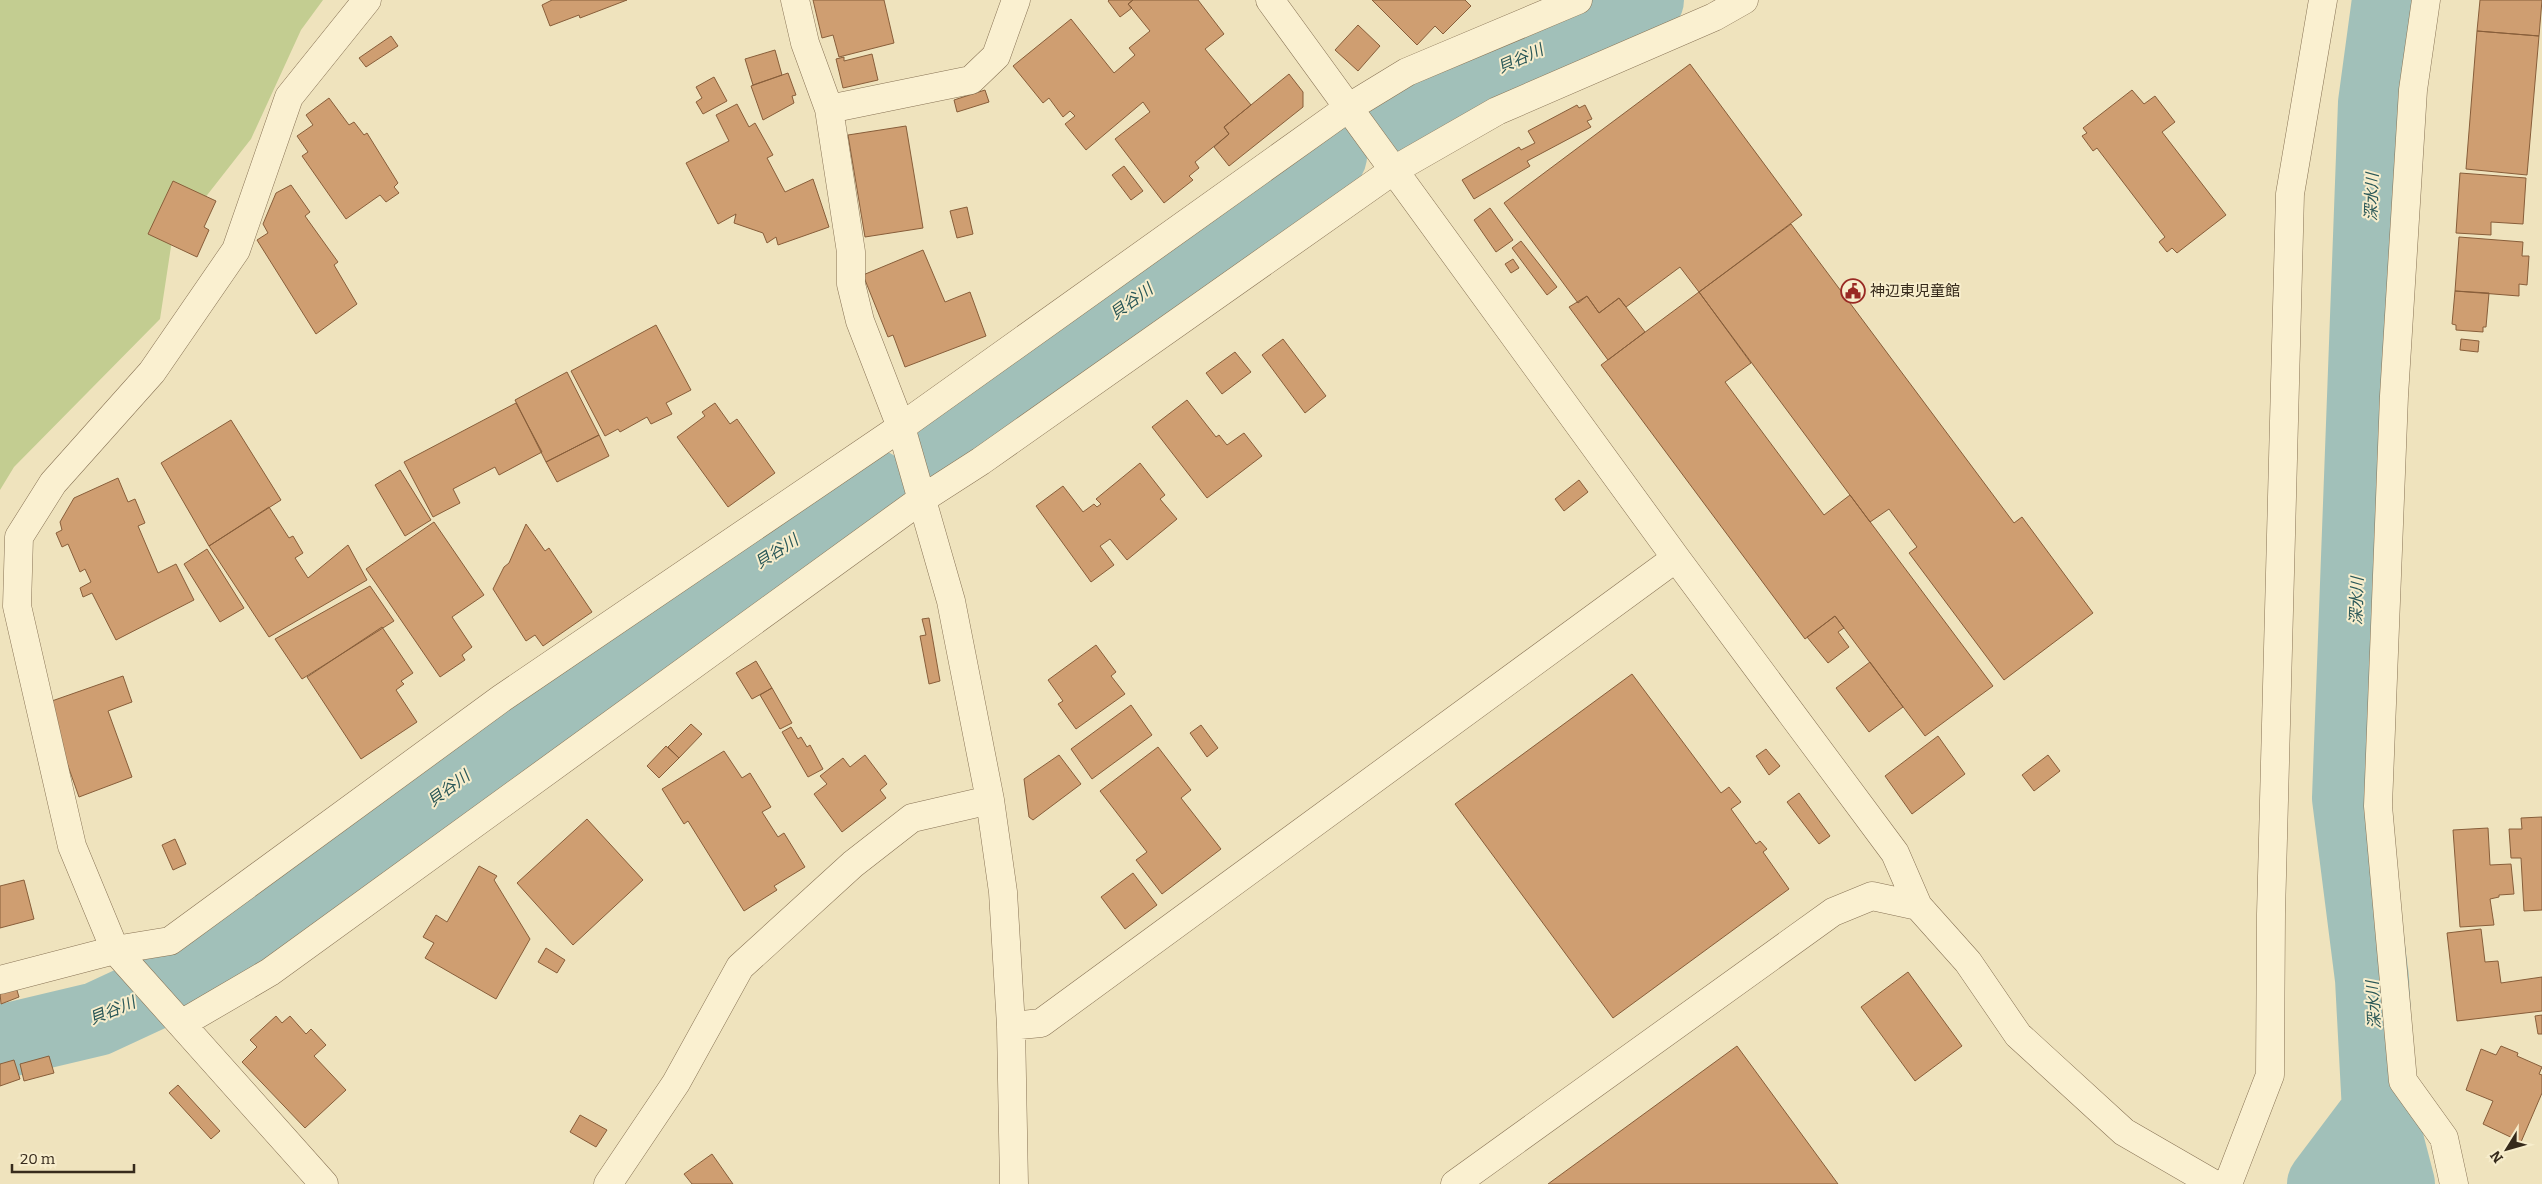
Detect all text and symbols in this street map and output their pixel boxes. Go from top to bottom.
water label: 貝谷川 [1494,39,1548,77]
water label: 深水川 [2361,171,2382,221]
water label: 貝谷川 [1106,278,1158,323]
public building icon: 神辺東児童館 [1840,278,1866,304]
place label: 神辺東児童館 [1870,282,1960,300]
water label: 貝谷川 [751,529,803,572]
water label: 深水川 [2346,575,2367,625]
water label: 貝谷川 [423,765,475,810]
water label: 深水川 [2363,979,2384,1029]
water label: 貝谷川 [86,992,140,1028]
north arrow [2482,1124,2532,1174]
scale bar [12,1142,135,1174]
text: N [2487,1147,2507,1166]
text: 20 m [20,1150,56,1168]

